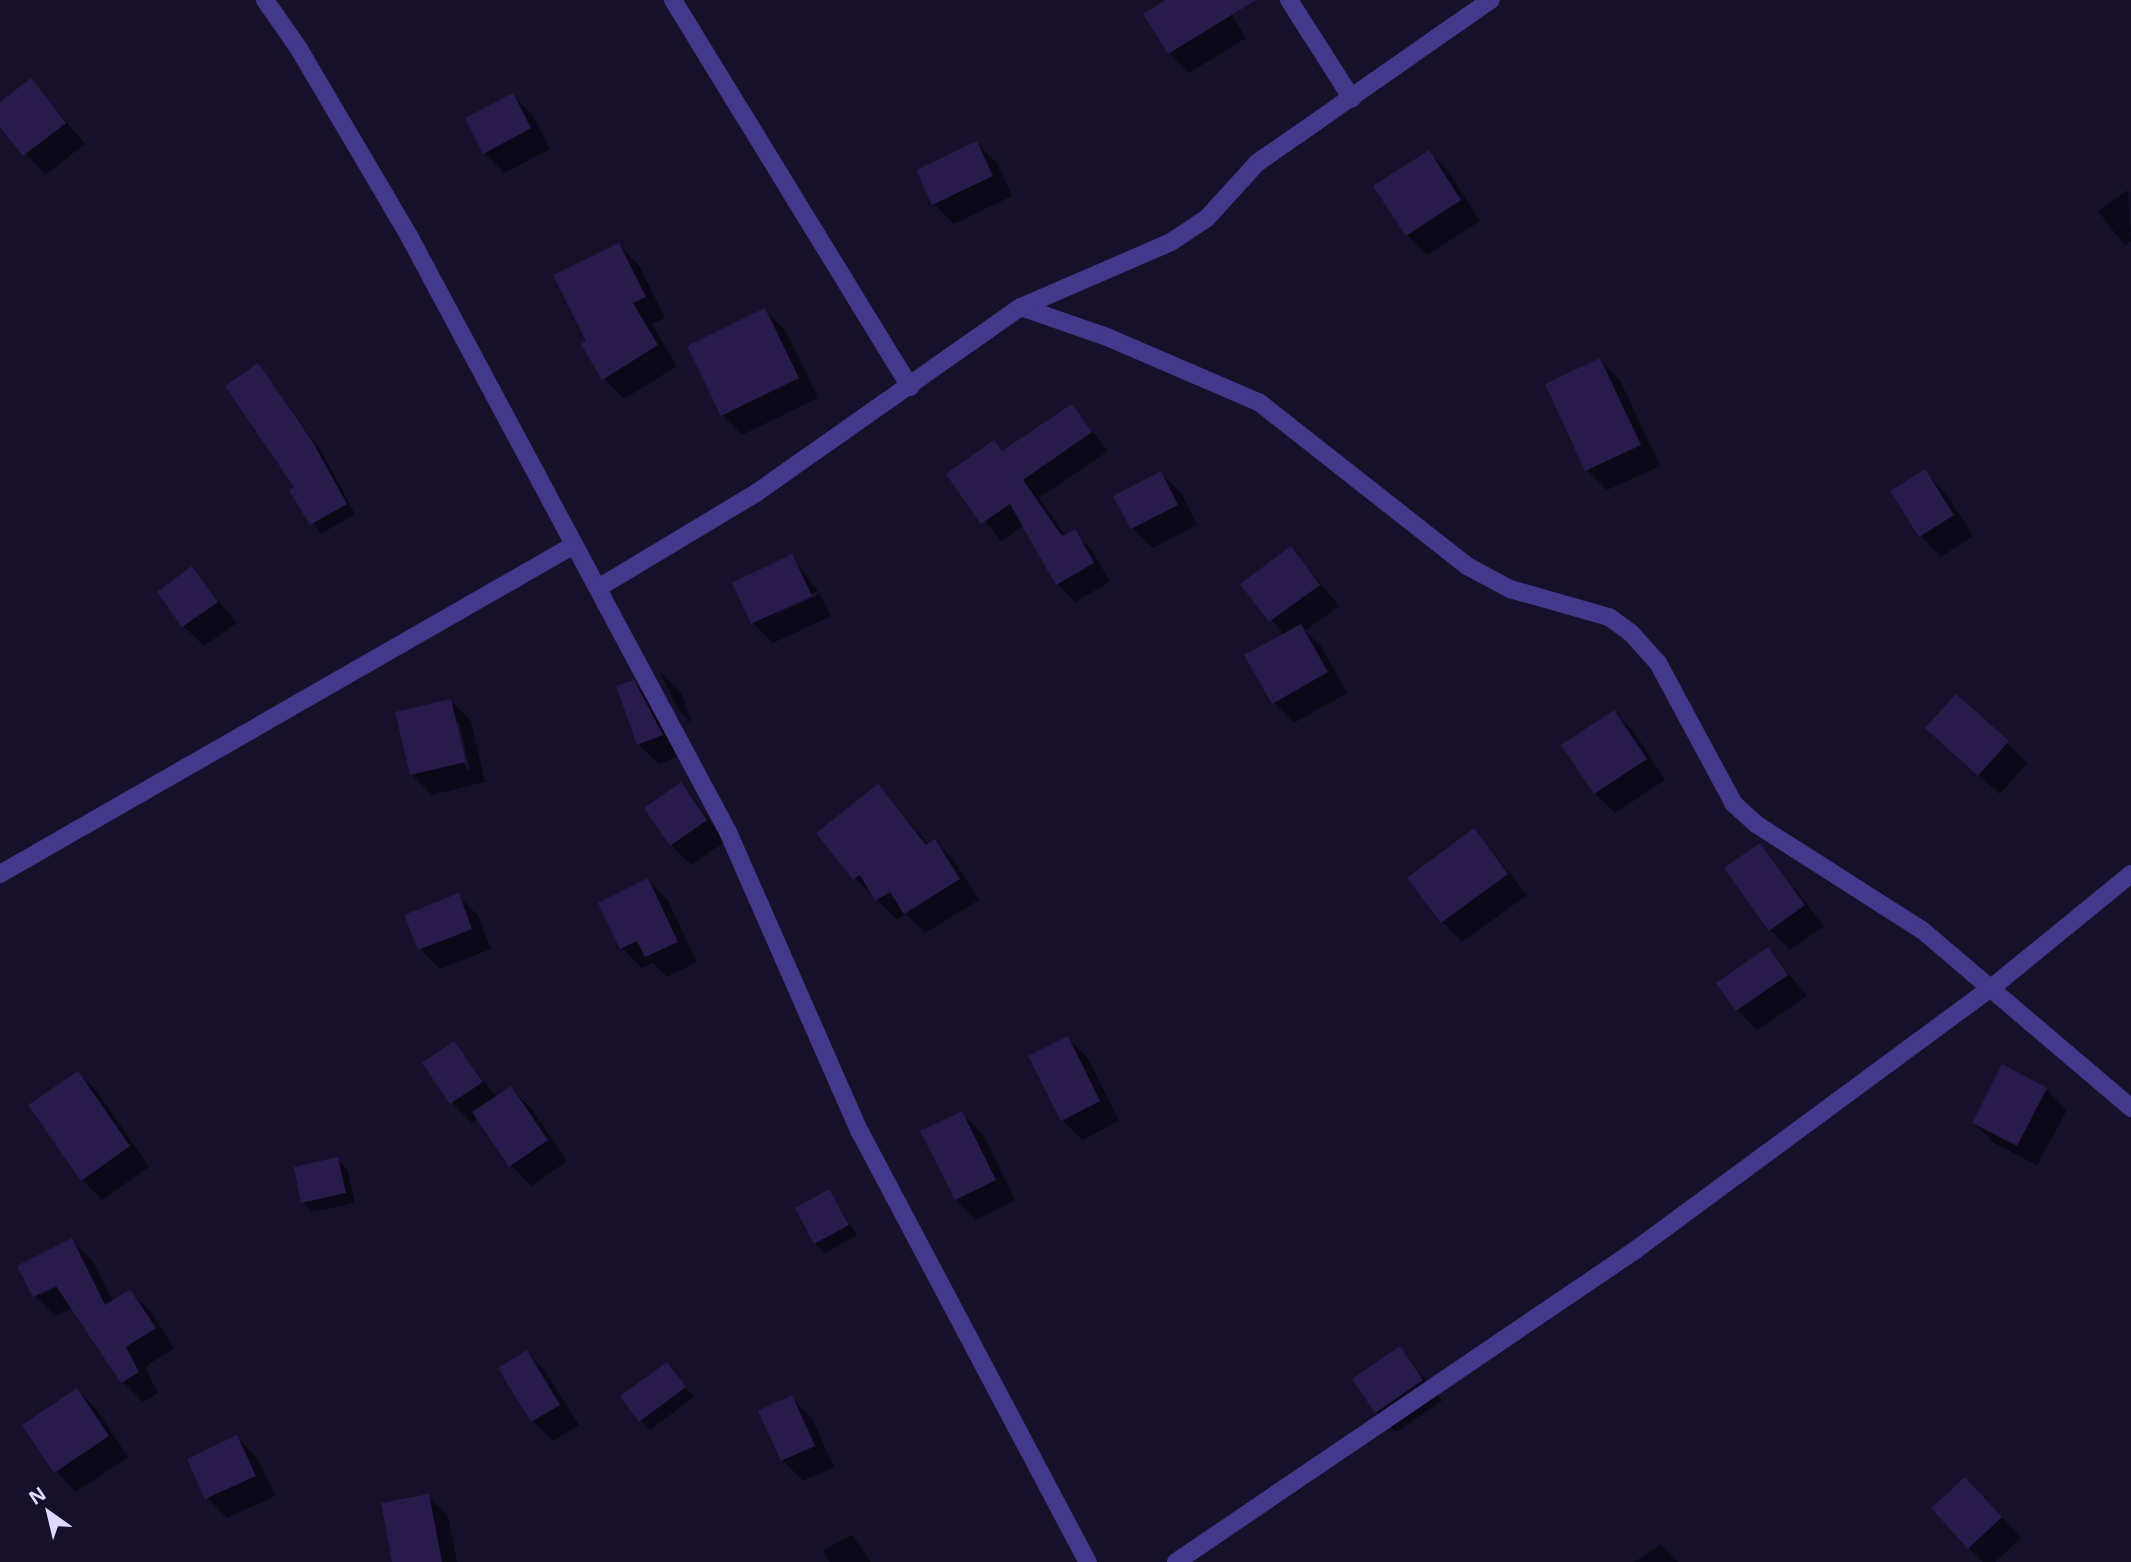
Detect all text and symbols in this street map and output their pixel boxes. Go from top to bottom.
north arrow [14,1478,84,1548]
text: N [24,1480,51,1511]

